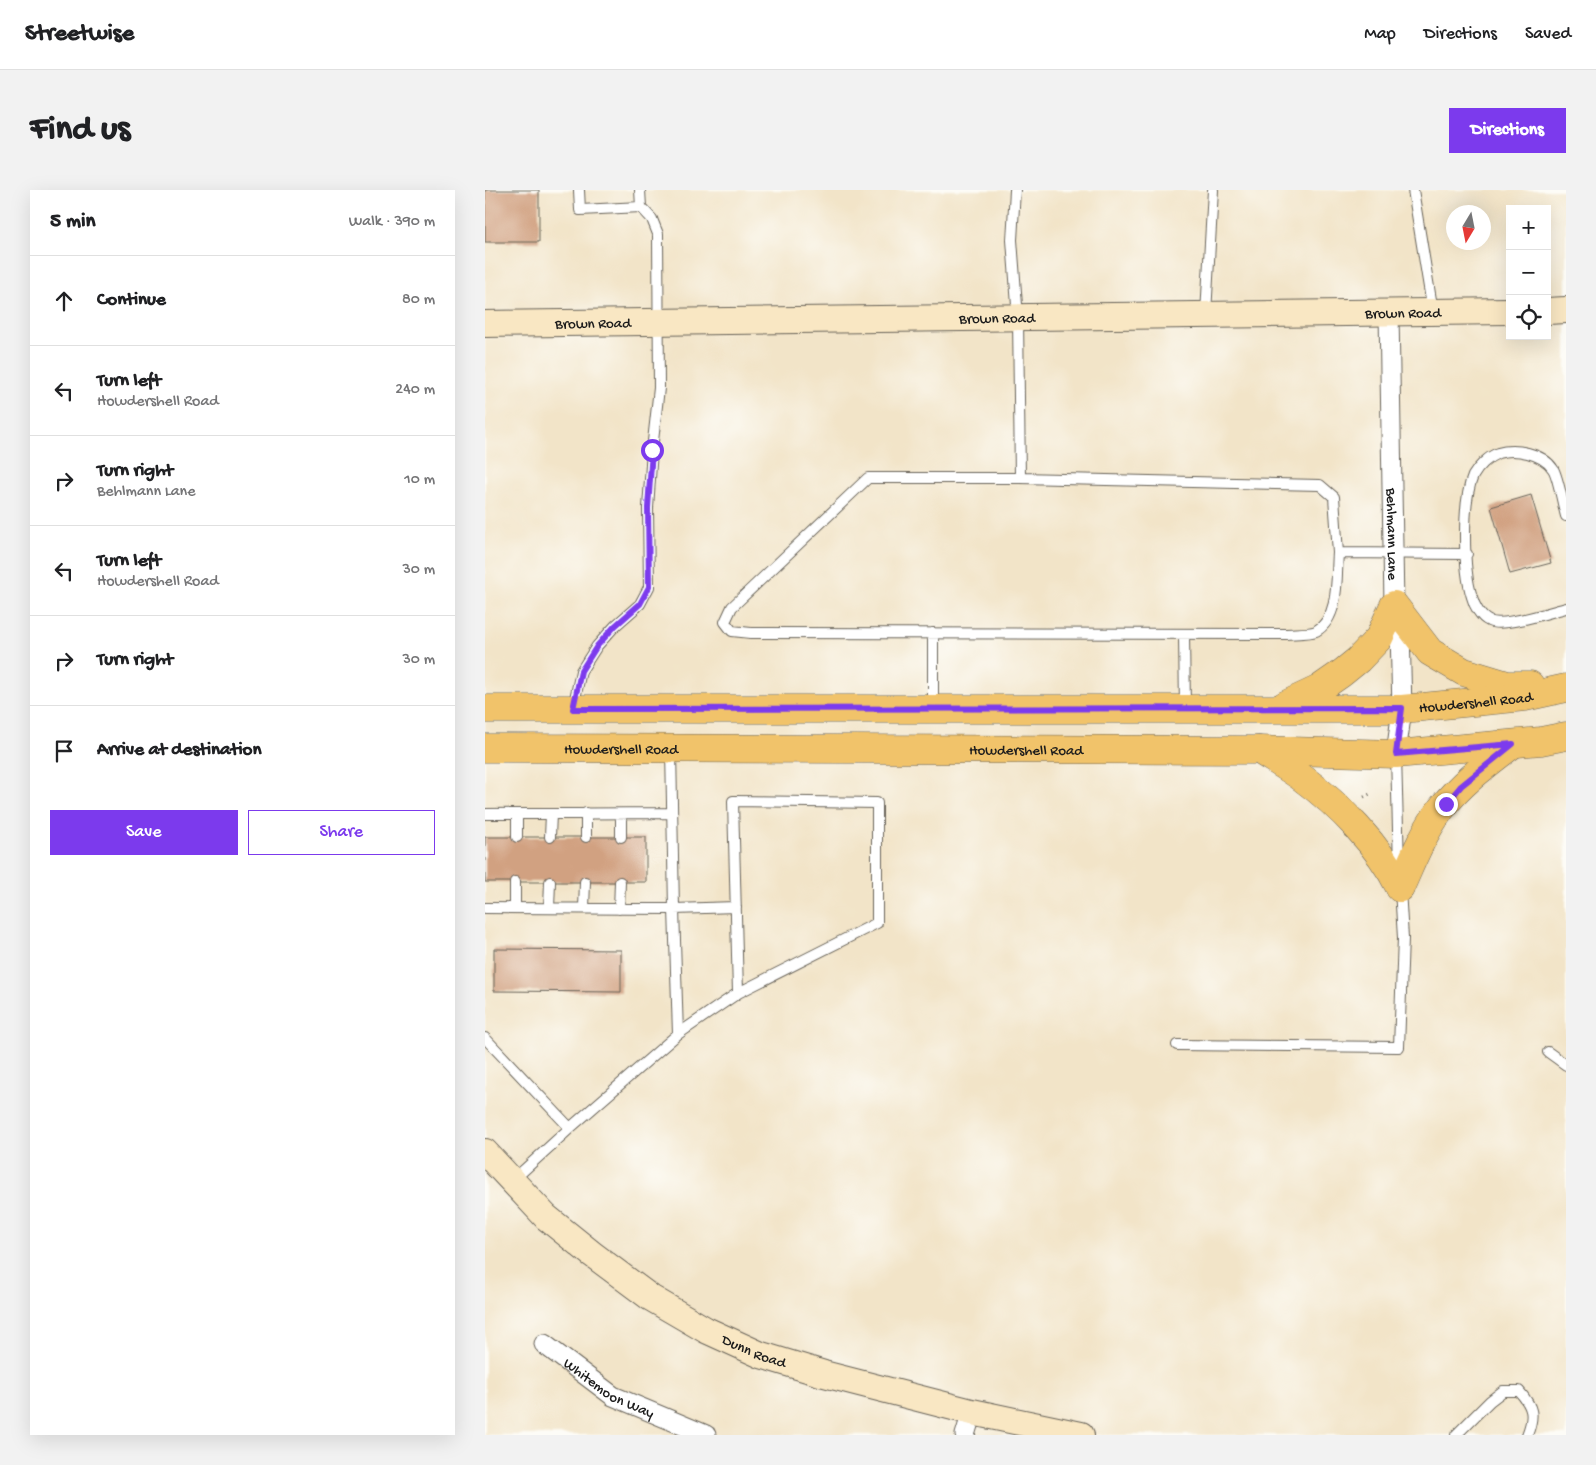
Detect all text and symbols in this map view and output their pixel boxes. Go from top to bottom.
text: Streetwise [25,20,134,49]
text: Map [1364,24,1396,45]
text: Directions [1424,24,1497,45]
text: Saved [1525,24,1571,45]
button: Directions [1449,108,1566,153]
text: Find us [30,110,130,151]
north arrow [1446,205,1491,250]
map controls [1506,205,1551,340]
button: + [1506,205,1551,250]
text: 5 min [50,210,95,235]
text: Walk · 390 m [349,213,435,232]
button: − [1506,250,1551,295]
icon: ahead [50,287,78,315]
text: Continue [97,289,166,312]
text: 80 m [402,291,435,310]
button: locate [1506,295,1551,340]
street label: Brown Road [1364,305,1442,324]
street label: Brown Road [958,310,1036,329]
street label: Brown Road [554,315,632,334]
text: Turn left [97,370,161,393]
icon: left [50,377,78,405]
text: 240 m [395,381,435,400]
text: Howdershell Road [97,393,219,412]
route start [641,439,664,462]
text: Turn right [97,460,173,483]
icon: right [50,467,78,495]
text: 10 m [404,471,435,490]
text: Behlmann Lane [97,483,195,502]
street label: Behlmann Lane [1381,487,1401,581]
text: Turn left [97,550,161,573]
icon: left [50,557,78,585]
text: 30 m [402,561,435,580]
text: Howdershell Road [97,573,219,592]
icon: right [50,647,78,675]
text: Turn right [97,649,173,672]
text: 30 m [402,651,435,670]
street label: Howdershell Road [1418,688,1536,718]
icon: arrive [50,737,78,765]
text: Arrive at destination [97,739,261,762]
street label: Howdershell Road [564,741,679,760]
street label: Howdershell Road [969,742,1084,761]
route end [1435,793,1458,816]
button: Save [50,810,238,855]
button: Share [248,810,435,855]
street label: Dunn Road [718,1331,789,1373]
street label: Whitemoon Way [559,1355,657,1424]

